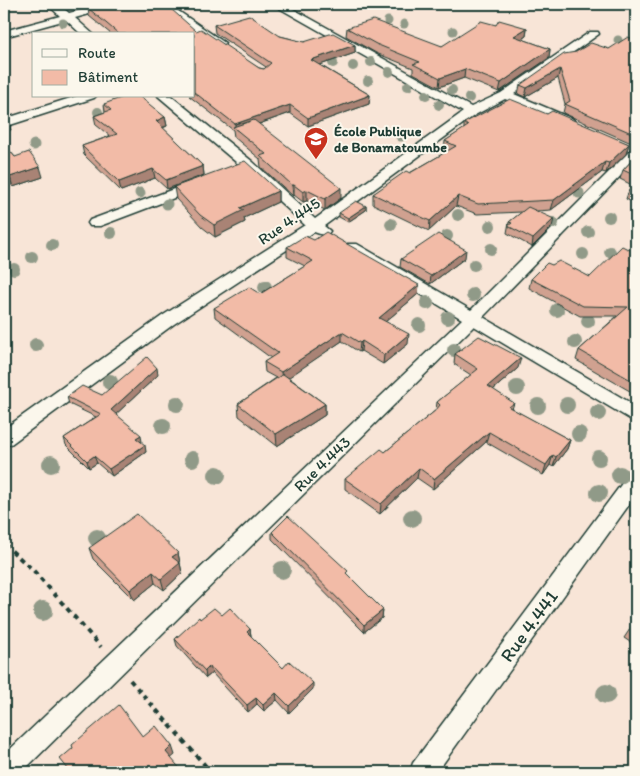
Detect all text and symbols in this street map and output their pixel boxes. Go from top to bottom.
legend [32,32,195,98]
text: Route [78,44,116,62]
text: Bâtiment [78,68,139,86]
place label: École Publique de Bonamatoumbe [334,123,447,156]
school or university icon: École Publique de Bonamatoumbe [303,126,329,160]
street label: Rue 4.445 [254,193,324,249]
street label: Rue 4.443 [290,432,354,496]
street label: Rue 4.441 [495,586,563,666]

